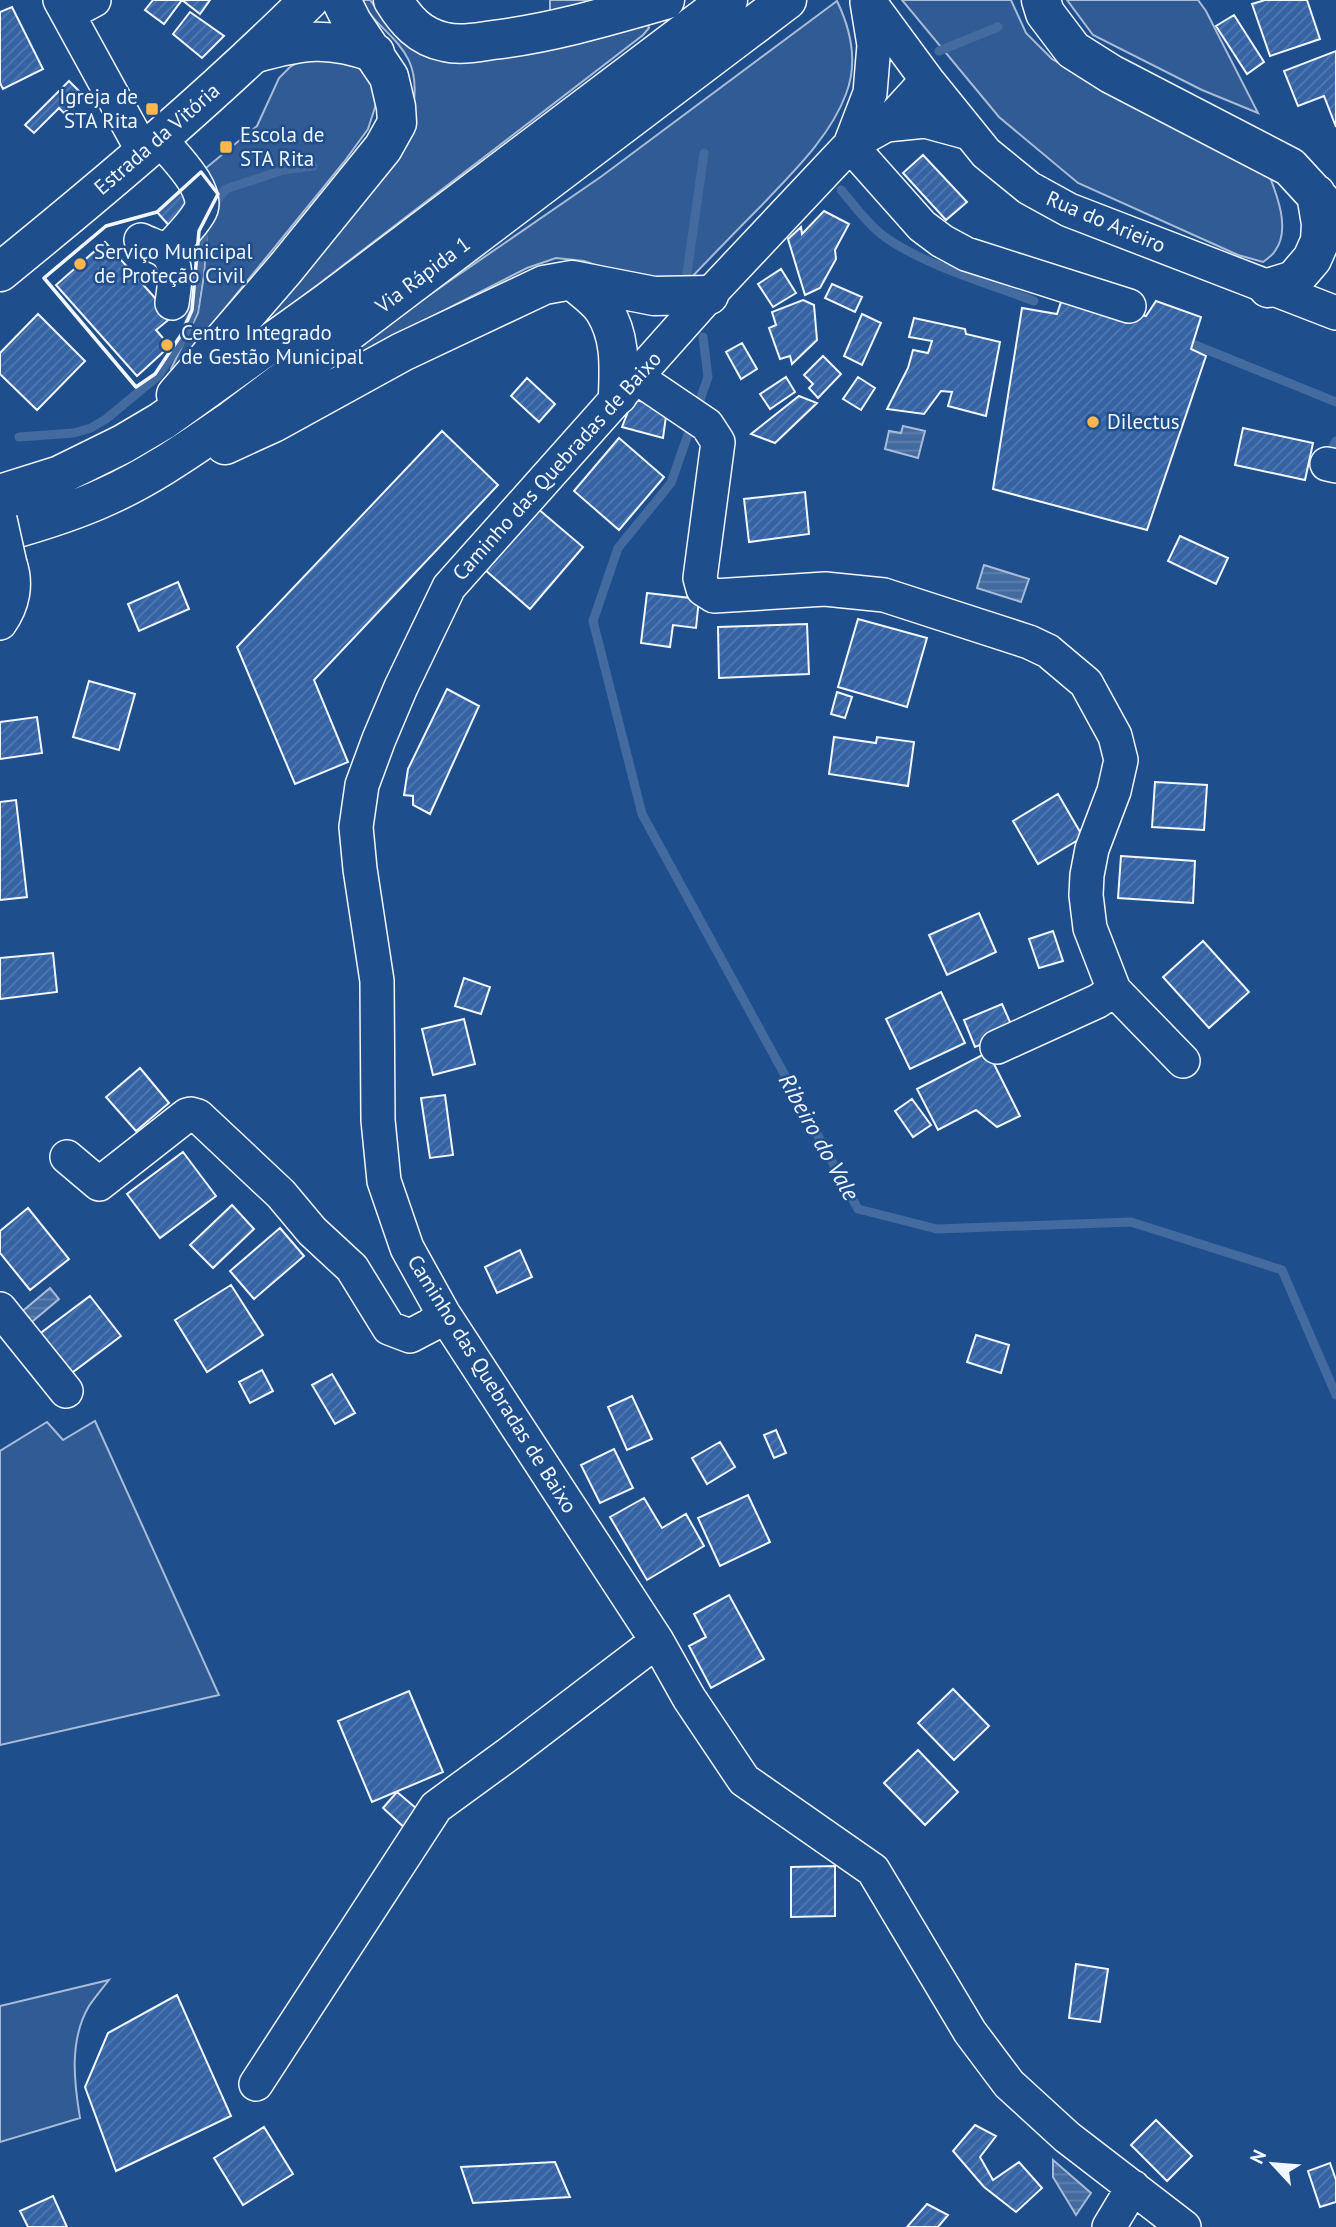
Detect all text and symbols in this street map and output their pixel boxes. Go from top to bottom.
street label: Estrada da Vitória [88,77,225,201]
place label: Igreja de STA Rita [59,83,138,134]
marker: Igreja de STA Rita [144,101,160,117]
place label: Escola de STA Rita [240,121,324,172]
marker: Escola de STA Rita [218,139,234,155]
street label: Rua do Arieiro [1043,184,1170,259]
street label: Via Rápida 1 [369,230,476,320]
place label: Serviço Municipal de Proteção Civil [94,238,253,289]
marker: Serviço Municipal de Proteção Civil [72,256,88,272]
place label: Centro Integrado de Gestão Municipal [181,319,363,370]
marker: Centro Integrado de Gestão Municipal [159,337,175,353]
street label: Caminho das Quebradas de Baixo [446,345,667,586]
place label: Dilectus [1107,408,1180,435]
marker: Dilectus [1085,414,1101,430]
water label: Ribeiro do Vale [773,1068,866,1206]
street label: Caminho das Quebradas de Baixo [402,1250,583,1518]
north arrow [1238,2129,1308,2199]
text: N [1244,2146,1271,2167]

